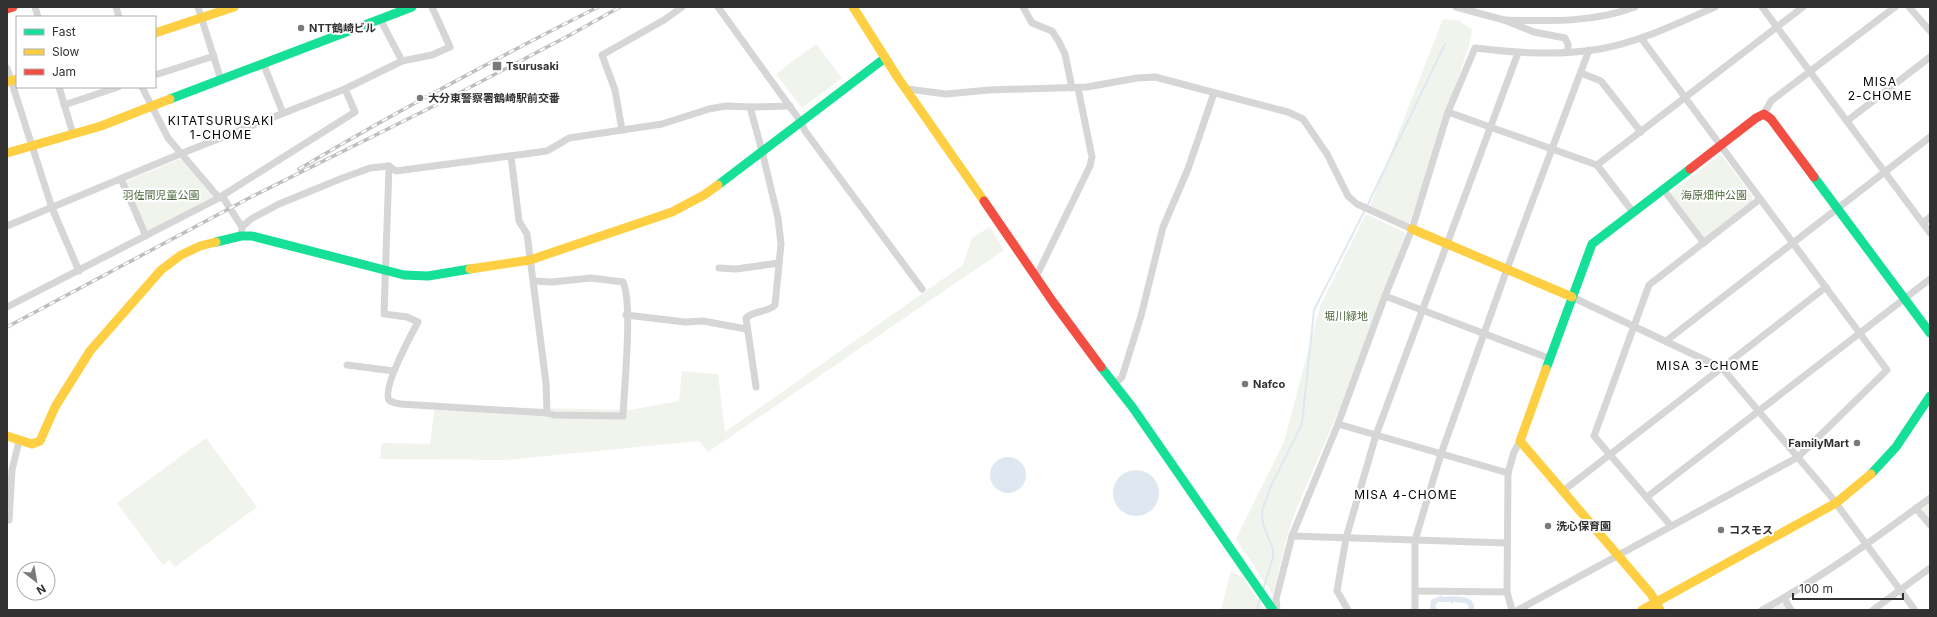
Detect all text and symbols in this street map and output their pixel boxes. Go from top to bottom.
legend [16,16,156,88]
place label: NTT鶴崎ビル [309,21,376,35]
marker: NTT鶴崎ビル [296,23,306,33]
text: Fast [52,24,76,39]
text: Slow [52,44,80,59]
place label: Tsurusaki [506,59,559,73]
marker: Tsurusaki [491,60,503,72]
text: Jam [52,64,76,79]
district label: MISA 2-CHOME [1848,74,1912,103]
place label: 大分東警察署鶴崎駅前交番 [428,91,560,105]
marker: 大分東警察署鶴崎駅前交番 [415,93,425,103]
district label: KITATSURUSAKI 1-CHOME [168,113,274,142]
park label: 羽佐間児童公園 [123,188,200,202]
park label: 海原畑仲公園 [1681,188,1747,202]
park label: 堀川緑地 [1324,309,1368,323]
district label: MISA 3-CHOME [1656,358,1760,373]
place label: Nafco [1253,377,1285,391]
marker: Nafco [1240,379,1250,389]
place label: FamilyMart [1788,436,1849,450]
marker: FamilyMart [1852,438,1862,448]
district label: MISA 4-CHOME [1354,487,1458,502]
place label: 洗心保育園 [1556,519,1611,533]
marker: 洗心保育園 [1543,521,1553,531]
place label: コスモス [1729,523,1773,537]
marker: コスモス [1716,525,1726,535]
north arrow [16,561,56,601]
scale bar [1793,575,1903,601]
text: N [34,581,48,598]
text: 100 m [1799,581,1833,596]

